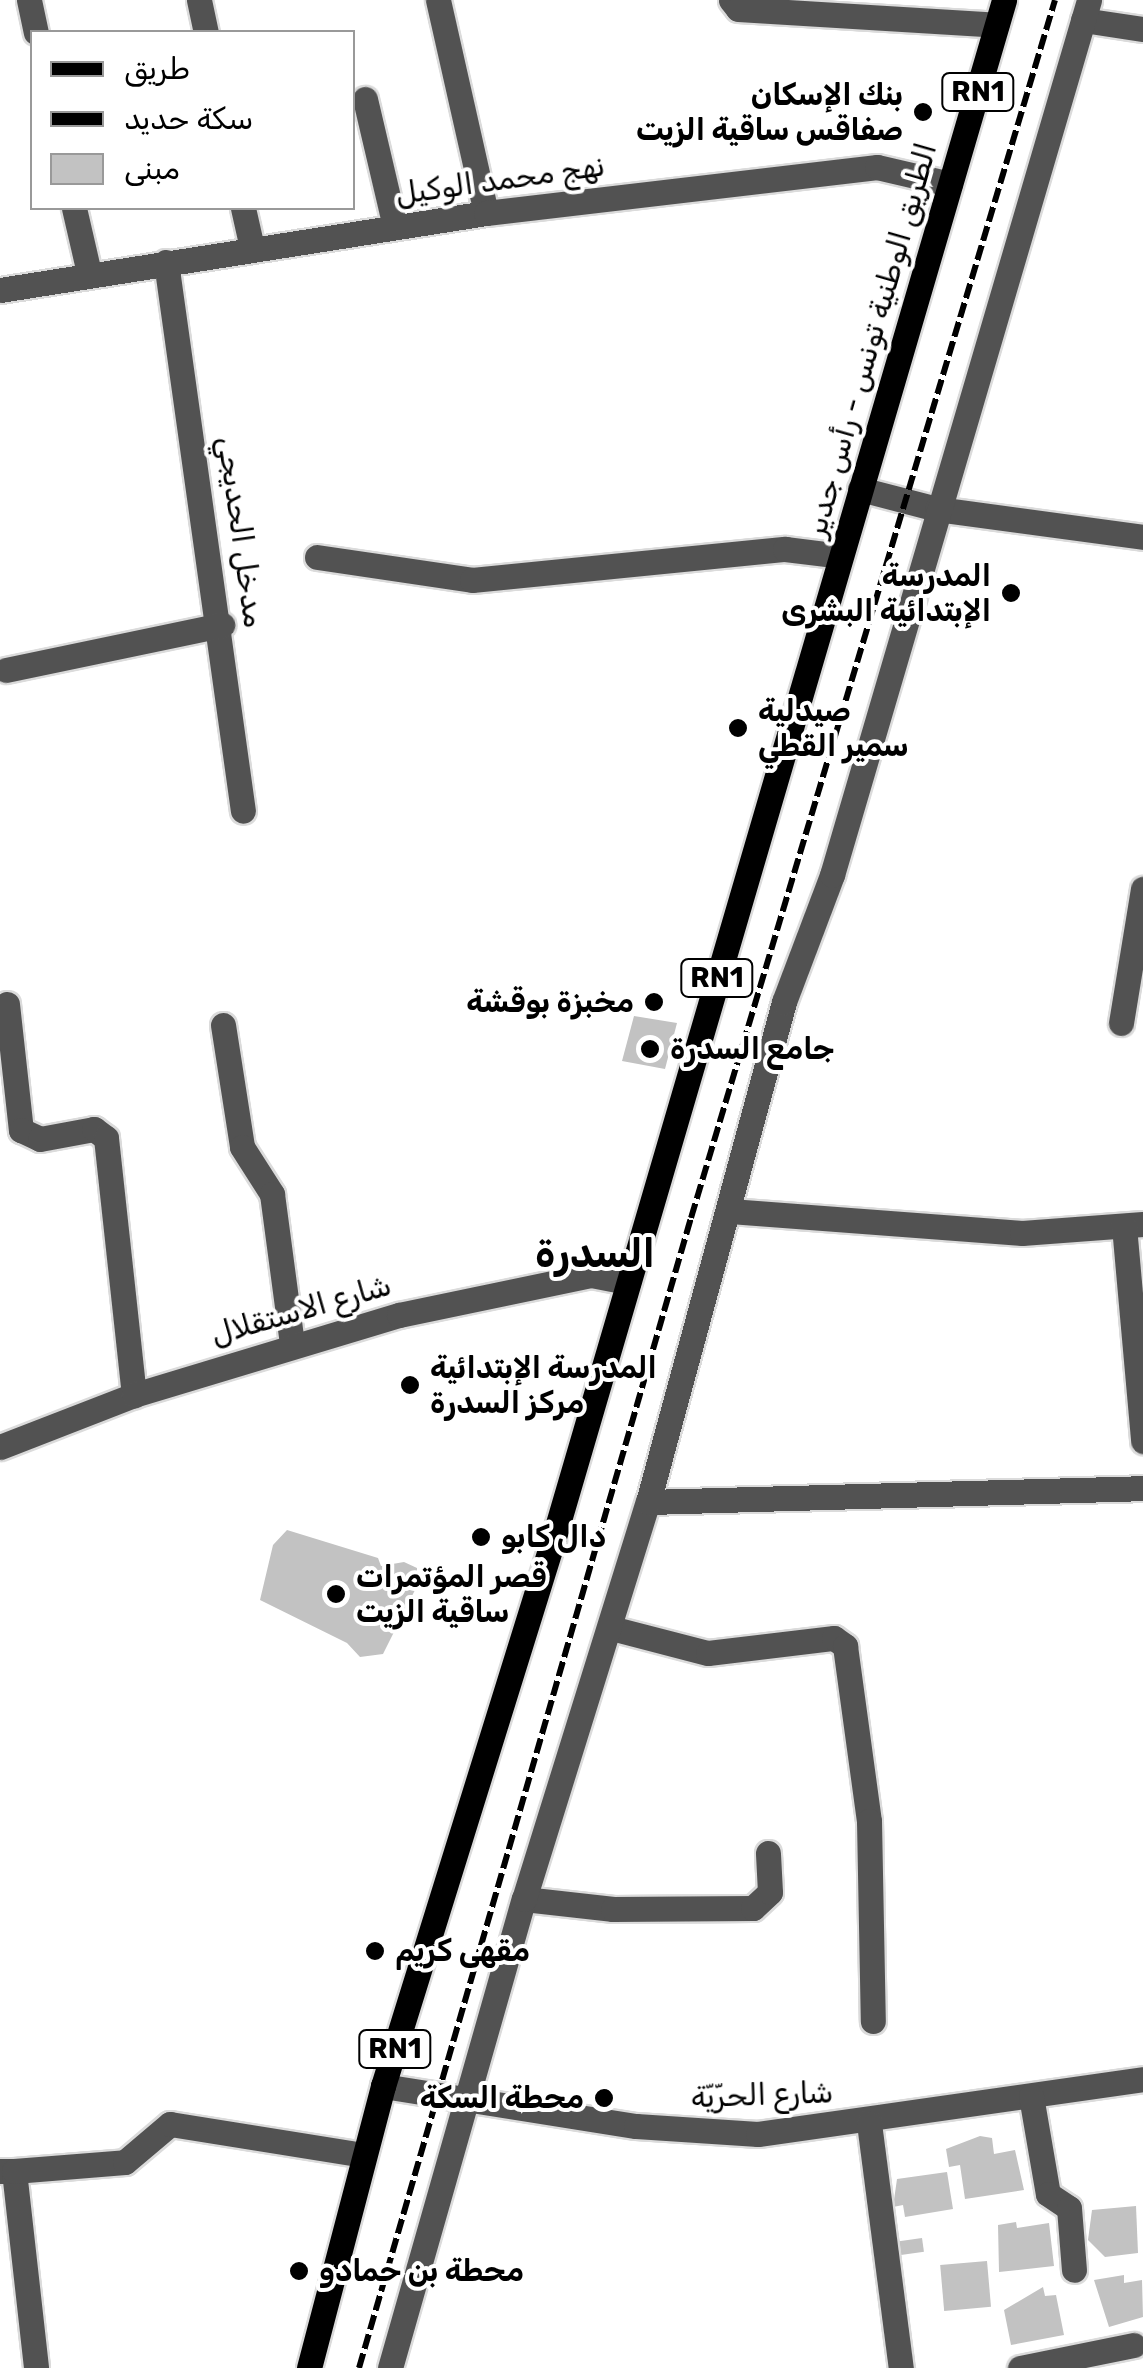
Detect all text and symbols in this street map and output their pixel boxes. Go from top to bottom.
legend [30,30,355,210]
text: طريق [124,51,190,87]
road number: RN1 [940,69,1016,115]
place label: بنك الإسكان صفاقس ساقية الزيت [636,77,903,148]
text: سكة حديد [124,101,253,137]
marker: بنك الإسكان صفاقس ساقية الزيت [912,101,934,123]
street label: الطريق الوطنية تونس - رأس جدير [797,139,945,541]
street label: نهج محمد الوكيل [393,148,607,212]
text: مبنى [124,151,180,187]
street label: مدخل الحديجي [210,434,272,630]
place label: المدرسة الإبتدائية البشرى [781,558,991,628]
marker: المدرسة الإبتدائية البشرى [1000,582,1022,604]
place label: صيدلية سمير القطي [758,693,909,764]
marker: صيدلية سمير القطي [727,717,749,739]
road number: RN1 [680,955,754,1001]
place label: مخبزة بوقشة [466,984,634,1020]
marker: مخبزة بوقشة [643,991,665,1013]
place label: جامع السدرة [670,1031,835,1067]
marker: جامع السدرة [639,1038,661,1060]
district label: السدرة [535,1230,655,1278]
street label: شارع الاستقلال [207,1267,395,1353]
place label: المدرسة الإبتدائية مركز السدرة [430,1350,657,1420]
marker: المدرسة الإبتدائية مركز السدرة [399,1374,421,1396]
place label: دال كابو [501,1519,606,1555]
marker: دال كابو [470,1526,492,1548]
place label: قصر المؤتمرات ساقية الزيت [356,1559,547,1630]
marker: قصر المؤتمرات ساقية الزيت [325,1583,347,1605]
place label: مقهى كريم [395,1933,530,1969]
marker: مقهى كريم [364,1940,386,1962]
road number: RN1 [358,2026,432,2072]
street label: شارع الحرّيّة [690,2075,834,2115]
place label: محطة السكة [420,2080,584,2116]
marker: محطة السكة [593,2087,615,2109]
place label: محطة بن حمادو [319,2253,524,2289]
marker: محطة بن حمادو [288,2260,310,2282]

